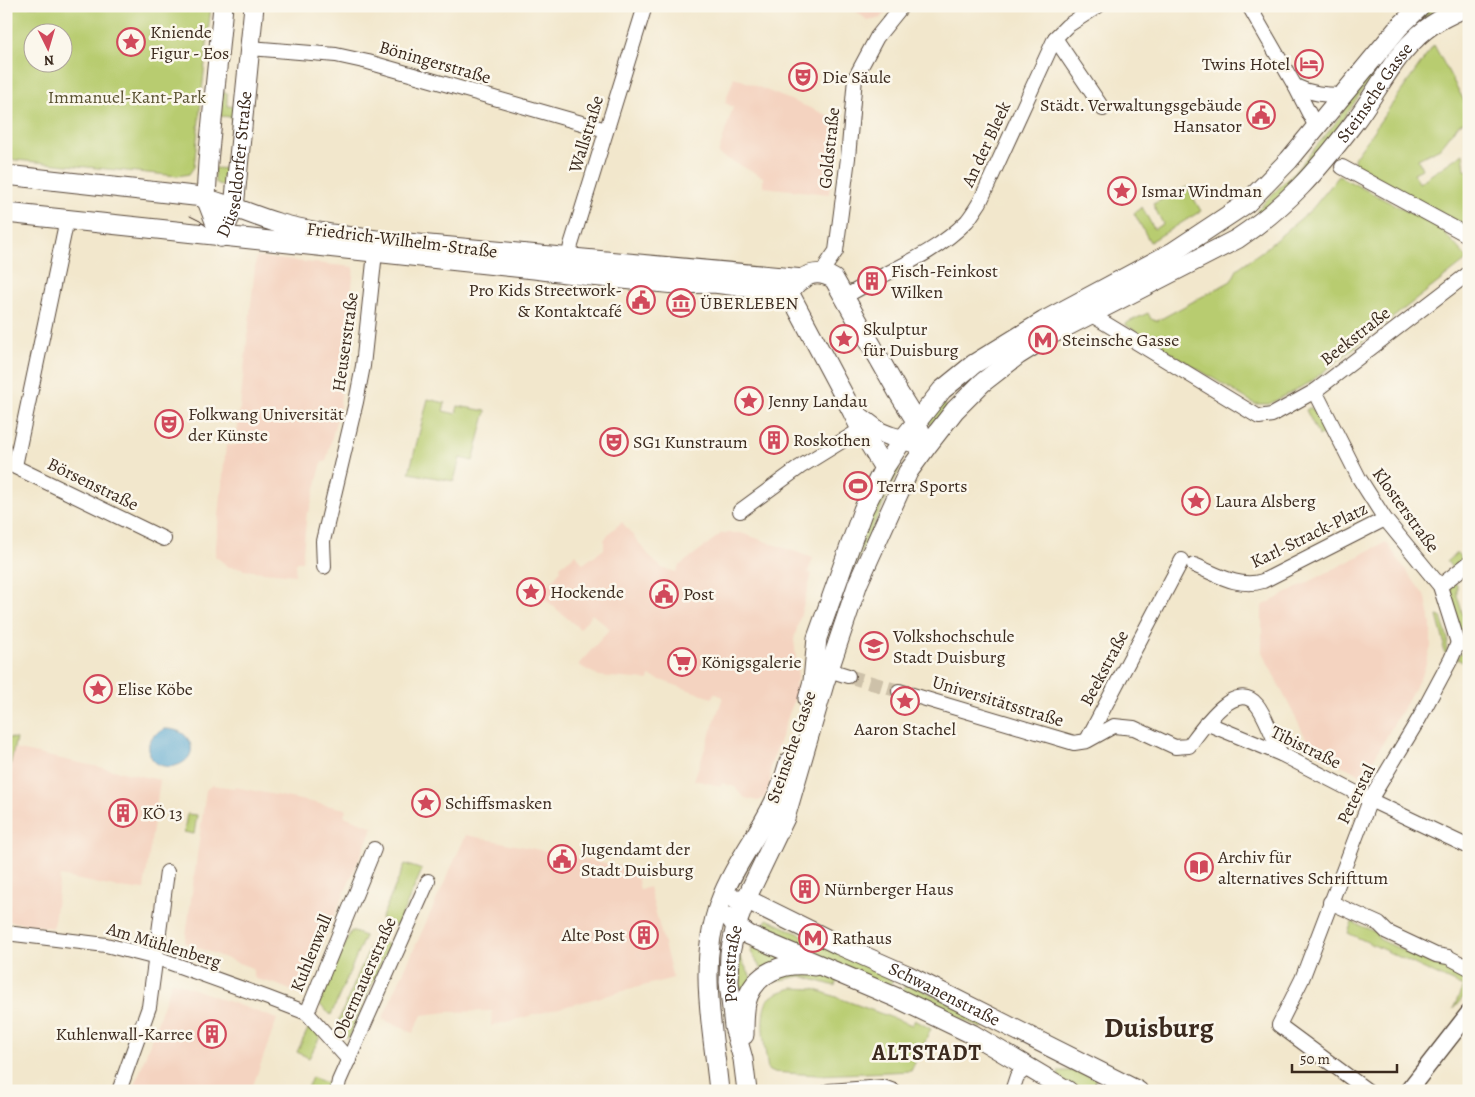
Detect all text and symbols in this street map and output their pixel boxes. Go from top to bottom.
place label: Kniende Figur - Eos [150,20,229,65]
north arrow [22,22,72,72]
place icon: Kniende Figur - Eos [116,27,146,57]
street label: Böningerstraße [376,35,494,89]
street label: Steinsche Gasse [1331,37,1418,148]
hotel icon: Twins Hotel [1294,49,1324,79]
text: N [43,51,55,70]
place label: Twins Hotel [1202,52,1291,76]
theatre icon: Die Säule [788,62,818,92]
place label: Die Säule [822,65,891,89]
park label: Immanuel-Kant-Park [48,85,206,109]
street label: Düsseldorfer Straße [210,90,258,241]
street label: Wallstraße [563,92,609,176]
place label: Städt. Verwaltungsgebäude Hansator [1040,93,1242,138]
street label: An der Bleek [955,97,1016,192]
public building icon: Städt. Verwaltungsgebäude Hansator [1246,100,1276,130]
street label: Goldstraße [813,106,845,190]
place icon: Ismar Windman [1107,176,1137,206]
place label: Ismar Windman [1141,179,1262,203]
street label: Friedrich-Wilhelm-Straße [305,216,499,264]
place label: Fisch-Feinkost Wilken [890,259,998,304]
building icon: Fisch-Feinkost Wilken [857,266,887,296]
place label: Pro Kids Streetwork- & Kontaktcafé [468,278,622,323]
public building icon: Pro Kids Streetwork- & Kontaktcafé [626,285,656,315]
museum icon: ÜBERLEBEN [666,288,696,318]
street label: Heuserstraße [326,291,364,393]
place label: ÜBERLEBEN [700,291,798,315]
street label: Beekstraße [1315,301,1395,371]
place label: Skulptur für Duisburg [863,317,959,362]
place icon: Skulptur für Duisburg [829,324,859,354]
metro station icon: Steinsche Gasse [1028,325,1058,355]
place label: Steinsche Gasse [1062,328,1179,352]
place icon: Jenny Landau [734,386,764,416]
place label: Jenny Landau [768,389,868,413]
place label: Folkwang Universität der Künste [188,402,344,447]
theatre icon: Folkwang Universität der Künste [154,409,184,439]
building icon: Roskothen [759,425,789,455]
theatre icon: SG1 Kunstraum [599,427,629,457]
place label: Roskothen [793,428,871,452]
place label: SG1 Kunstraum [633,430,748,454]
street label: Börsenstraße [43,452,143,516]
street label: Klosterstraße [1367,463,1445,557]
sports icon: Terra Sports [843,471,873,501]
place label: Terra Sports [877,474,967,498]
place icon: Laura Alsberg [1181,486,1211,516]
place label: Laura Alsberg [1215,489,1316,513]
street label: Karl-Strack-Platz [1246,496,1372,574]
place icon: Hockende [516,577,546,607]
public building icon: Post [649,579,679,609]
place label: Hockende [550,580,624,604]
place label: Post [683,582,714,606]
place label: Volkshochschule Stadt Duisburg [892,624,1015,669]
street label: Beekstraße [1074,626,1134,710]
school or university icon: Volkshochschule Stadt Duisburg [859,631,889,661]
supermarket icon: Königsgalerie [667,647,697,677]
place label: Königsgalerie [701,650,802,674]
street label: Universitätsstraße [929,670,1067,732]
place icon: Elise Köbe [83,674,113,704]
place label: Elise Köbe [117,677,193,701]
place icon: Aaron Stachel [890,686,920,716]
street label: Steinsche Gasse [761,688,821,806]
place label: Aaron Stachel [853,717,956,741]
street label: Tibistraße [1267,720,1345,774]
street label: Peterstal [1331,759,1381,828]
place icon: Schiffsmasken [411,788,441,818]
place label: Schiffsmasken [445,791,552,815]
building icon: KÖ 13 [108,798,138,828]
place label: KÖ 13 [142,801,183,825]
place label: Jugendamt der Stadt Duisburg [581,837,694,882]
public building icon: Jugendamt der Stadt Duisburg [547,844,577,874]
place label: Archiv für alternatives Schrifttum [1217,845,1388,890]
library icon: Archiv für alternatives Schrifttum [1184,852,1214,882]
building icon: Nürnberger Haus [790,874,820,904]
place label: Nürnberger Haus [824,877,954,901]
street label: Kuhlenwall [285,910,338,995]
street label: Obermauerstraße [326,913,402,1043]
street label: Am Mühlenberg [103,916,224,974]
building icon: Alte Post [629,920,659,950]
place label: Alte Post [561,923,625,947]
street label: Poststraße [717,923,748,1004]
metro station icon: Rathaus [798,923,828,953]
place label: Rathaus [832,926,892,950]
street label: Schwanenstraße [885,956,1004,1032]
district label: Duisburg [1104,1009,1215,1047]
building icon: Kuhlenwall-Karree [197,1019,227,1049]
place label: Kuhlenwall-Karree [56,1022,193,1046]
district label: ALTSTADT [871,1038,982,1068]
scale bar [1292,1042,1398,1074]
text: 50 m [1300,1049,1330,1069]

